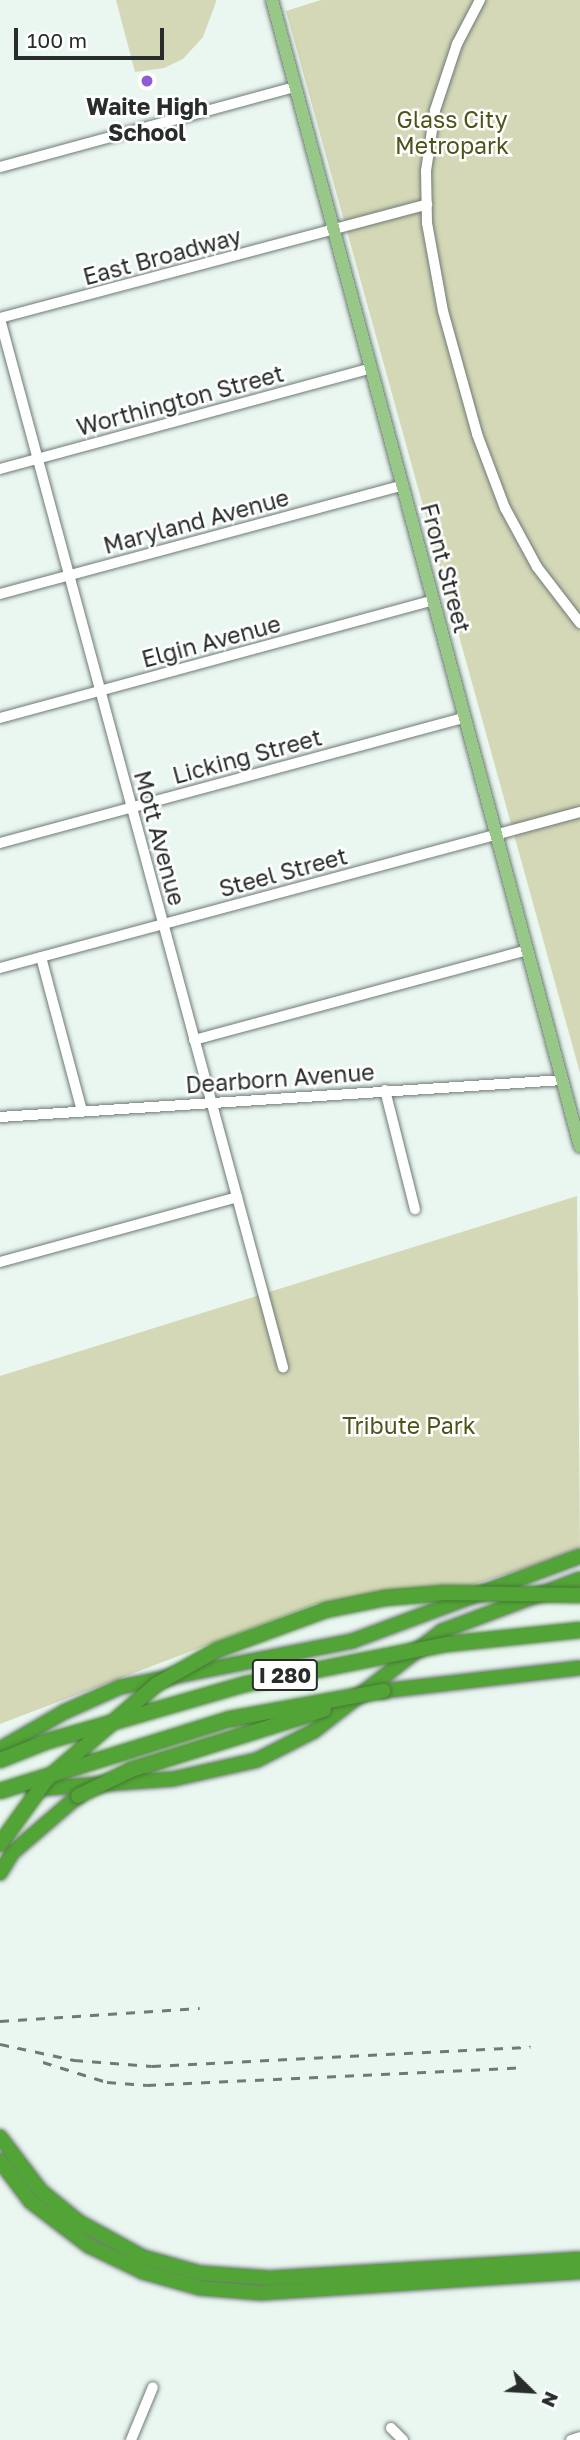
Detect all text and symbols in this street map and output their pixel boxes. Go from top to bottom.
scale bar [18,14,168,58]
text: 100 m [27,27,87,53]
marker: Waite High School [139,73,155,89]
place label: Waite High School [86,92,208,146]
park label: Glass City Metropark [395,105,509,159]
street label: East Broadway [80,222,244,290]
street label: Worthington Street [73,359,287,441]
street label: Maryland Avenue [100,483,292,559]
street label: Front Street [415,500,477,636]
street label: Elgin Avenue [139,609,283,673]
street label: Licking Street [169,723,325,789]
street label: Mott Avenue [129,767,191,909]
street label: Steel Street [216,842,350,902]
street label: Dearborn Avenue [185,1058,375,1098]
park label: Tribute Park [342,1411,476,1439]
road number: I 280 [252,1658,318,1692]
north arrow [496,2356,566,2426]
text: N [537,2388,564,2411]

